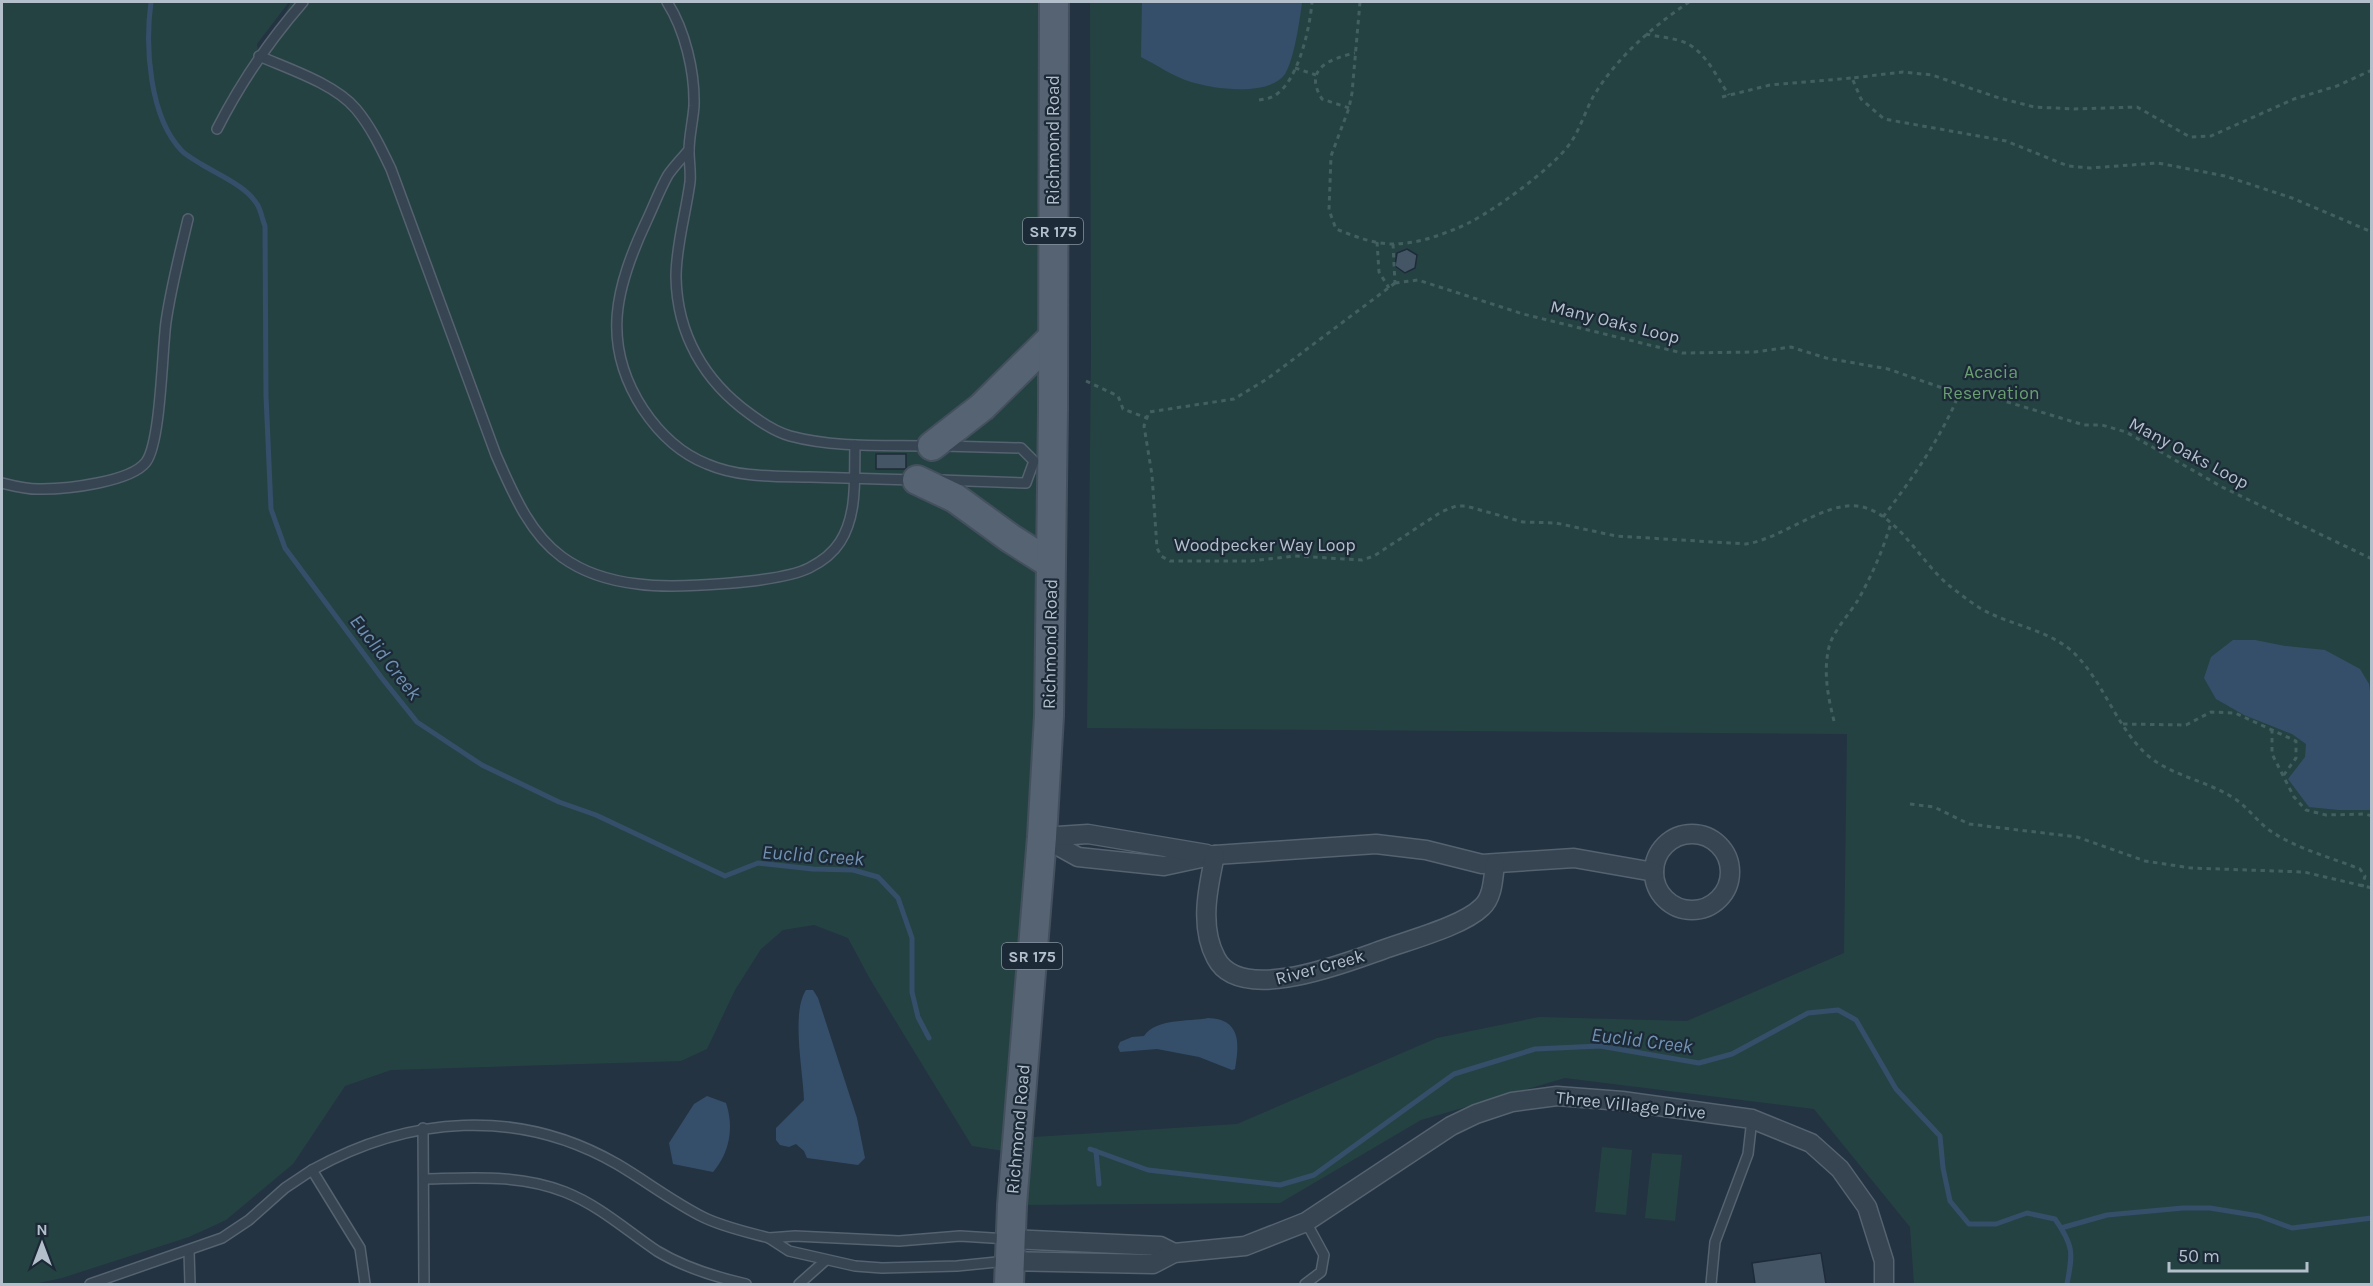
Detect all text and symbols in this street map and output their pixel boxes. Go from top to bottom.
street label: Richmond Road [1042,75,1064,205]
road number: SR 175 [1023,218,1083,244]
street label: Many Oaks Loop [1548,295,1682,349]
park label: Acacia Reservation [1942,361,2040,404]
street label: Many Oaks Loop [2125,412,2253,494]
street label: Woodpecker Way Loop [1174,534,1356,556]
street label: Richmond Road [1038,579,1062,709]
water label: Euclid Creek [345,610,427,705]
water label: Euclid Creek [761,840,866,871]
road number: SR 175 [1002,943,1062,969]
street label: River Creek [1273,945,1367,989]
water label: Euclid Creek [1590,1023,1695,1058]
street label: Richmond Road [1001,1063,1035,1195]
street label: Three Village Drive [1555,1086,1707,1124]
north arrow [12,1214,72,1274]
text: N [36,1220,48,1239]
scale bar [2169,1235,2307,1273]
text: 50 m [2178,1245,2220,1267]

